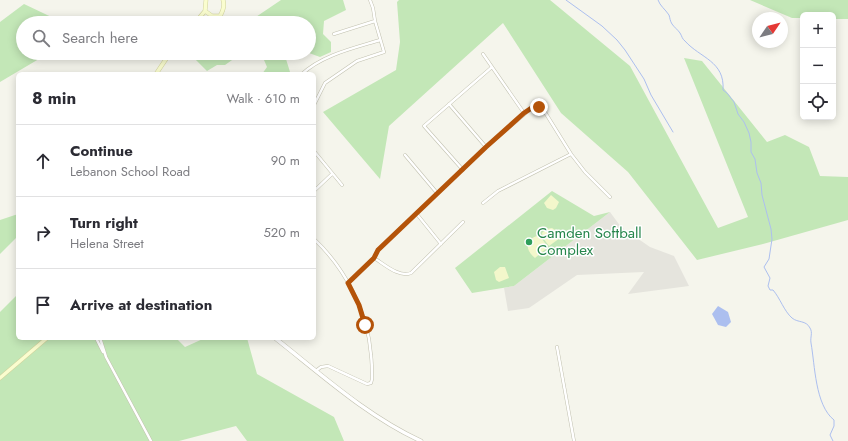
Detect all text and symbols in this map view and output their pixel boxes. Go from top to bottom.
north arrow [752,12,788,48]
map controls [800,12,836,120]
button: + [800,12,836,48]
search box [16,16,316,60]
icon: search [30,27,52,49]
text: Search here [62,27,138,49]
button: − [800,48,836,84]
button: locate [800,84,836,120]
text: 8 min [32,86,76,110]
text: Walk · 610 m [227,89,300,108]
route end [530,98,548,116]
text: Continue [70,140,133,162]
icon: ahead [32,150,54,172]
text: 90 m [271,151,300,170]
text: Lebanon School Road [70,162,190,181]
text: Turn right [70,212,138,234]
icon: right [32,222,54,244]
place label: Camden Softball Complex [537,222,642,261]
text: 520 m [263,223,300,242]
text: Helena Street [70,234,144,253]
marker: Camden Softball Complex [524,237,534,247]
icon: arrive [32,294,54,316]
text: Arrive at destination [70,294,212,316]
route start [356,316,374,334]

